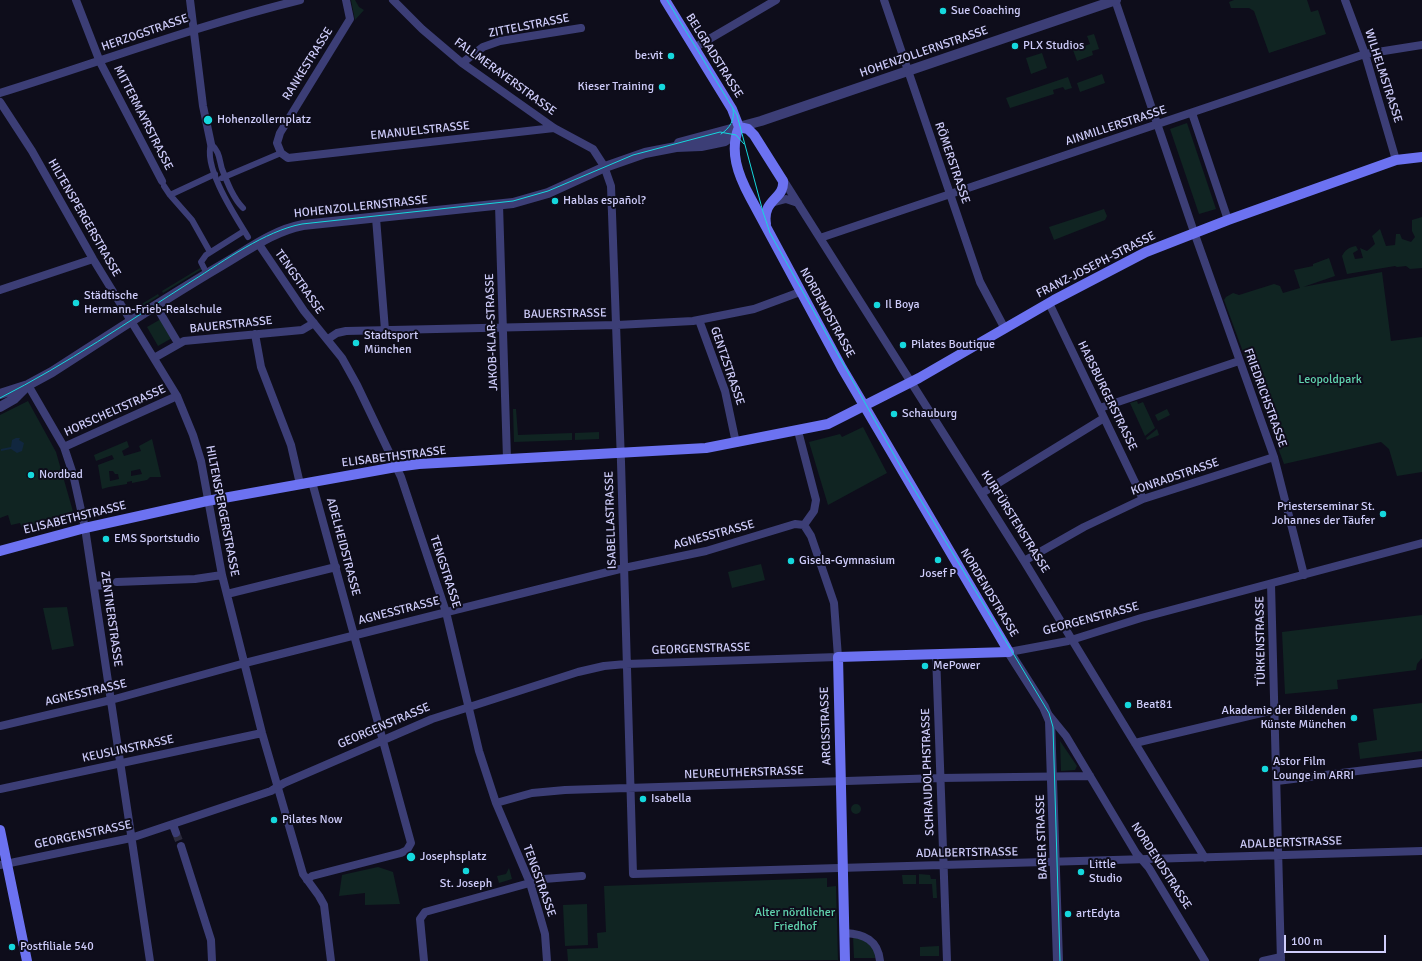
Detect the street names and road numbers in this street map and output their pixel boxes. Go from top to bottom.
street label: HERZOGSTRASSE [100,11,190,55]
street label: ZITTELSTRASSE [487,11,571,41]
street label: BELGRADSTRASSE [682,11,746,101]
street label: HOHENZOLLERNSTRASSE [858,23,990,81]
street label: RANKESTRASSE [280,25,336,103]
street label: WILHELMSTRASSE [1361,27,1405,125]
street label: FALLMERAYERSTRASSE [451,35,559,119]
street label: MITTERMAYRSTRASSE [110,63,176,173]
street label: AINMILLERSTRASSE [1064,103,1168,149]
street label: EMANUELSTRASSE [370,119,470,143]
street label: RÖMERSTRASSE [931,120,973,206]
street label: HILTENSPERGERSTRASSE [44,157,124,279]
street label: HOHENZOLLERNSTRASSE [293,193,429,221]
street label: FRANZ-JOSEPH-STRASSE [1034,229,1158,301]
street label: TENGSTRASSE [271,247,327,317]
street label: NORDENDSTRASSE [796,265,858,361]
street label: JAKOB-KLAR-STRASSE [483,273,501,391]
street label: BAUERSTRASSE [523,306,607,322]
street label: BAUERSTRASSE [189,313,273,337]
street label: GENTZSTRASSE [707,325,747,407]
street label: HABSBURGERSTRASSE [1074,339,1140,453]
street label: FRIEDRICHSTRASSE [1240,346,1290,450]
street label: HORSCHELTSTRASSE [62,382,168,440]
street label: ELISABETHSTRASSE [341,443,447,471]
street label: HILTENSPERGERSTRASSE [202,444,242,578]
street label: KONRADSTRASSE [1129,455,1221,499]
street label: KURFÜRSTENSTRASSE [978,468,1052,576]
street label: ISABELLASTRASSE [602,471,620,569]
street label: ADELHEIDSTRASSE [323,496,363,598]
street label: ELISABETHSTRASSE [22,498,128,538]
street label: AGNESSTRASSE [672,517,756,553]
street label: TENGSTRASSE [426,534,464,610]
street label: NORDENDSTRASSE [957,546,1021,640]
street label: ZENTNERSTRASSE [97,570,125,668]
street label: AGNESSTRASSE [357,594,441,628]
street label: TÜRKENSTRASSE [1253,596,1269,686]
street label: GEORGENSTRASSE [1041,599,1141,639]
street label: GEORGENSTRASSE [651,640,751,658]
street label: AGNESSTRASSE [44,677,128,709]
street label: ARCISSTRASSE [817,686,835,766]
street label: GEORGENSTRASSE [336,700,432,752]
street label: SCHRAUDOLPHSTRASSE [919,708,937,836]
street label: KEUSLINSTRASSE [81,732,175,766]
street label: NEUREUTHERSTRASSE [684,764,804,782]
street label: BARER STRASSE [1033,794,1051,880]
street label: GEORGENSTRASSE [33,818,133,852]
street label: NORDENDSTRASSE [1128,820,1194,912]
street label: ADALBERTSTRASSE [1240,834,1342,852]
street label: TENGSTRASSE [519,843,559,919]
street label: ADALBERTSTRASSE [916,845,1018,861]

